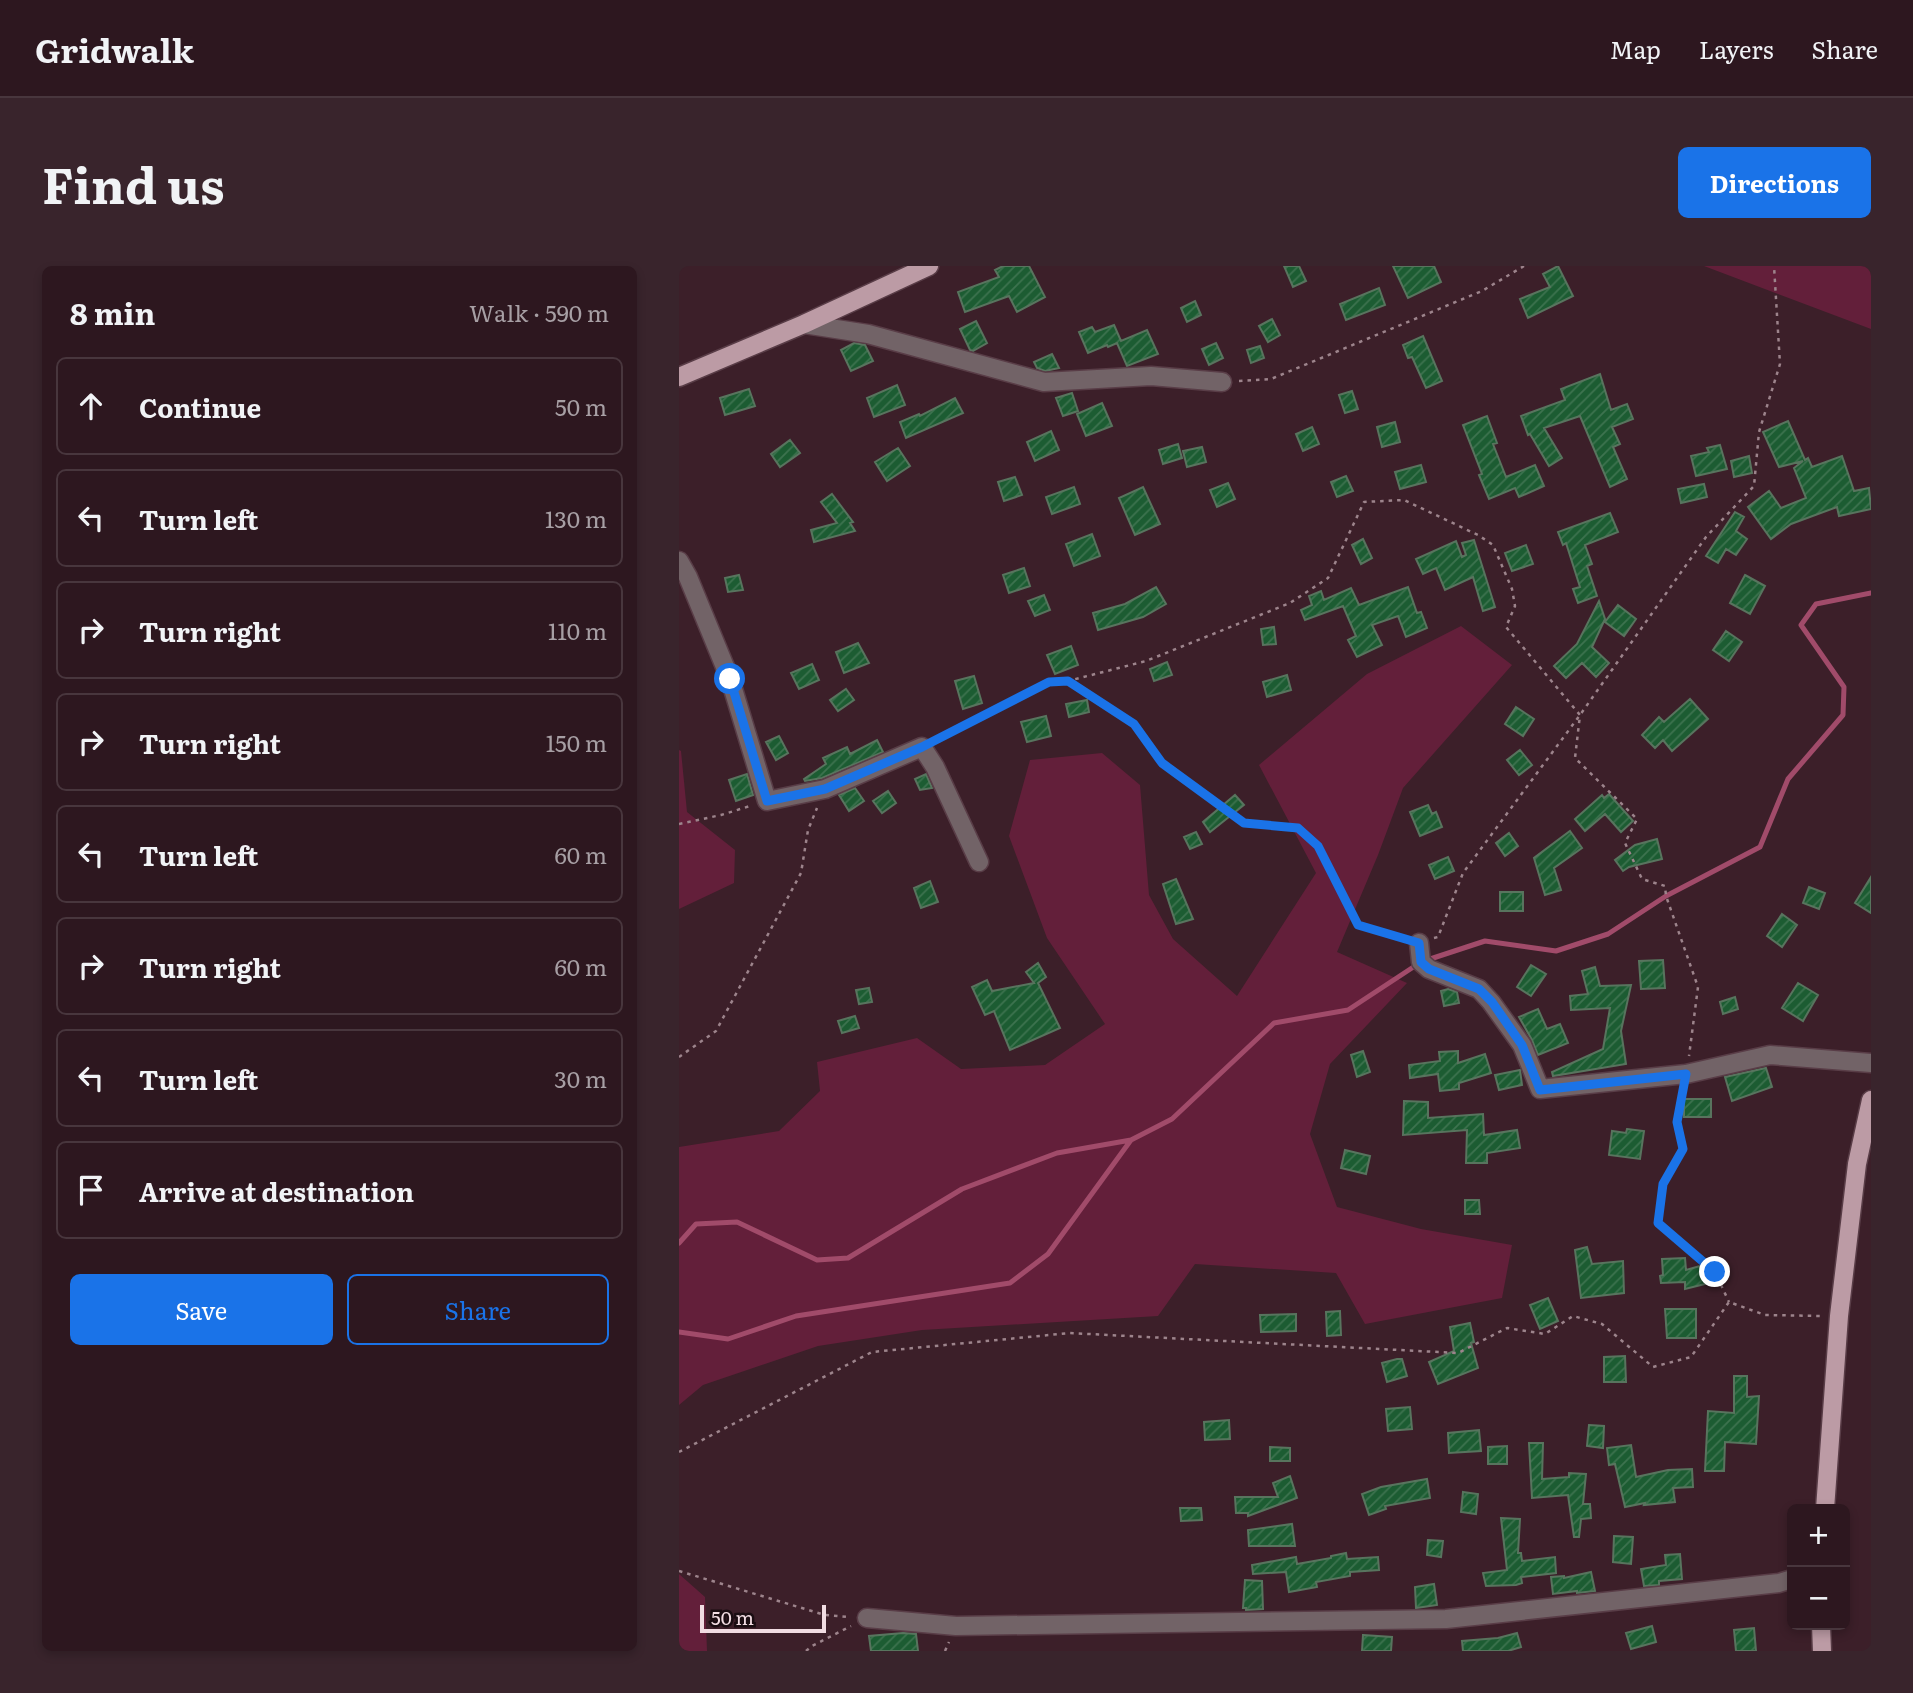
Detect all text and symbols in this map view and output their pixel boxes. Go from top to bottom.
text: Gridwalk [35,24,194,73]
text: Map [1610,31,1661,66]
text: Layers [1699,31,1773,66]
text: Share [1811,31,1878,66]
text: Find us [42,146,225,219]
button: Directions [1678,147,1871,218]
text: 8 min [70,290,155,334]
text: Walk · 590 m [469,295,609,329]
icon: ahead [72,387,110,425]
text: Continue [139,387,261,426]
text: 50 m [555,389,607,423]
icon: left [72,499,110,537]
text: Turn left [139,499,258,538]
text: 130 m [545,501,607,535]
icon: right [72,611,110,649]
text: Turn right [139,611,281,650]
text: 110 m [548,613,607,647]
route start [714,663,745,694]
icon: right [72,723,110,761]
text: Turn right [139,723,281,762]
text: 150 m [546,725,607,759]
icon: left [72,835,110,873]
text: Turn left [139,835,258,874]
text: 60 m [554,837,607,871]
icon: right [72,947,110,985]
text: Turn right [139,947,281,986]
text: 60 m [554,949,607,983]
icon: left [72,1059,110,1097]
text: Turn left [139,1059,258,1098]
text: 30 m [554,1061,607,1095]
icon: arrive [72,1171,110,1209]
text: Arrive at destination [139,1171,414,1210]
route end [1699,1256,1730,1287]
button: Save [70,1274,333,1345]
button: Share [347,1274,609,1345]
map controls [1787,1504,1850,1630]
button: + [1787,1504,1850,1567]
button: − [1787,1567,1850,1630]
scale bar [700,1602,826,1634]
text: 50 m [711,1603,754,1631]

